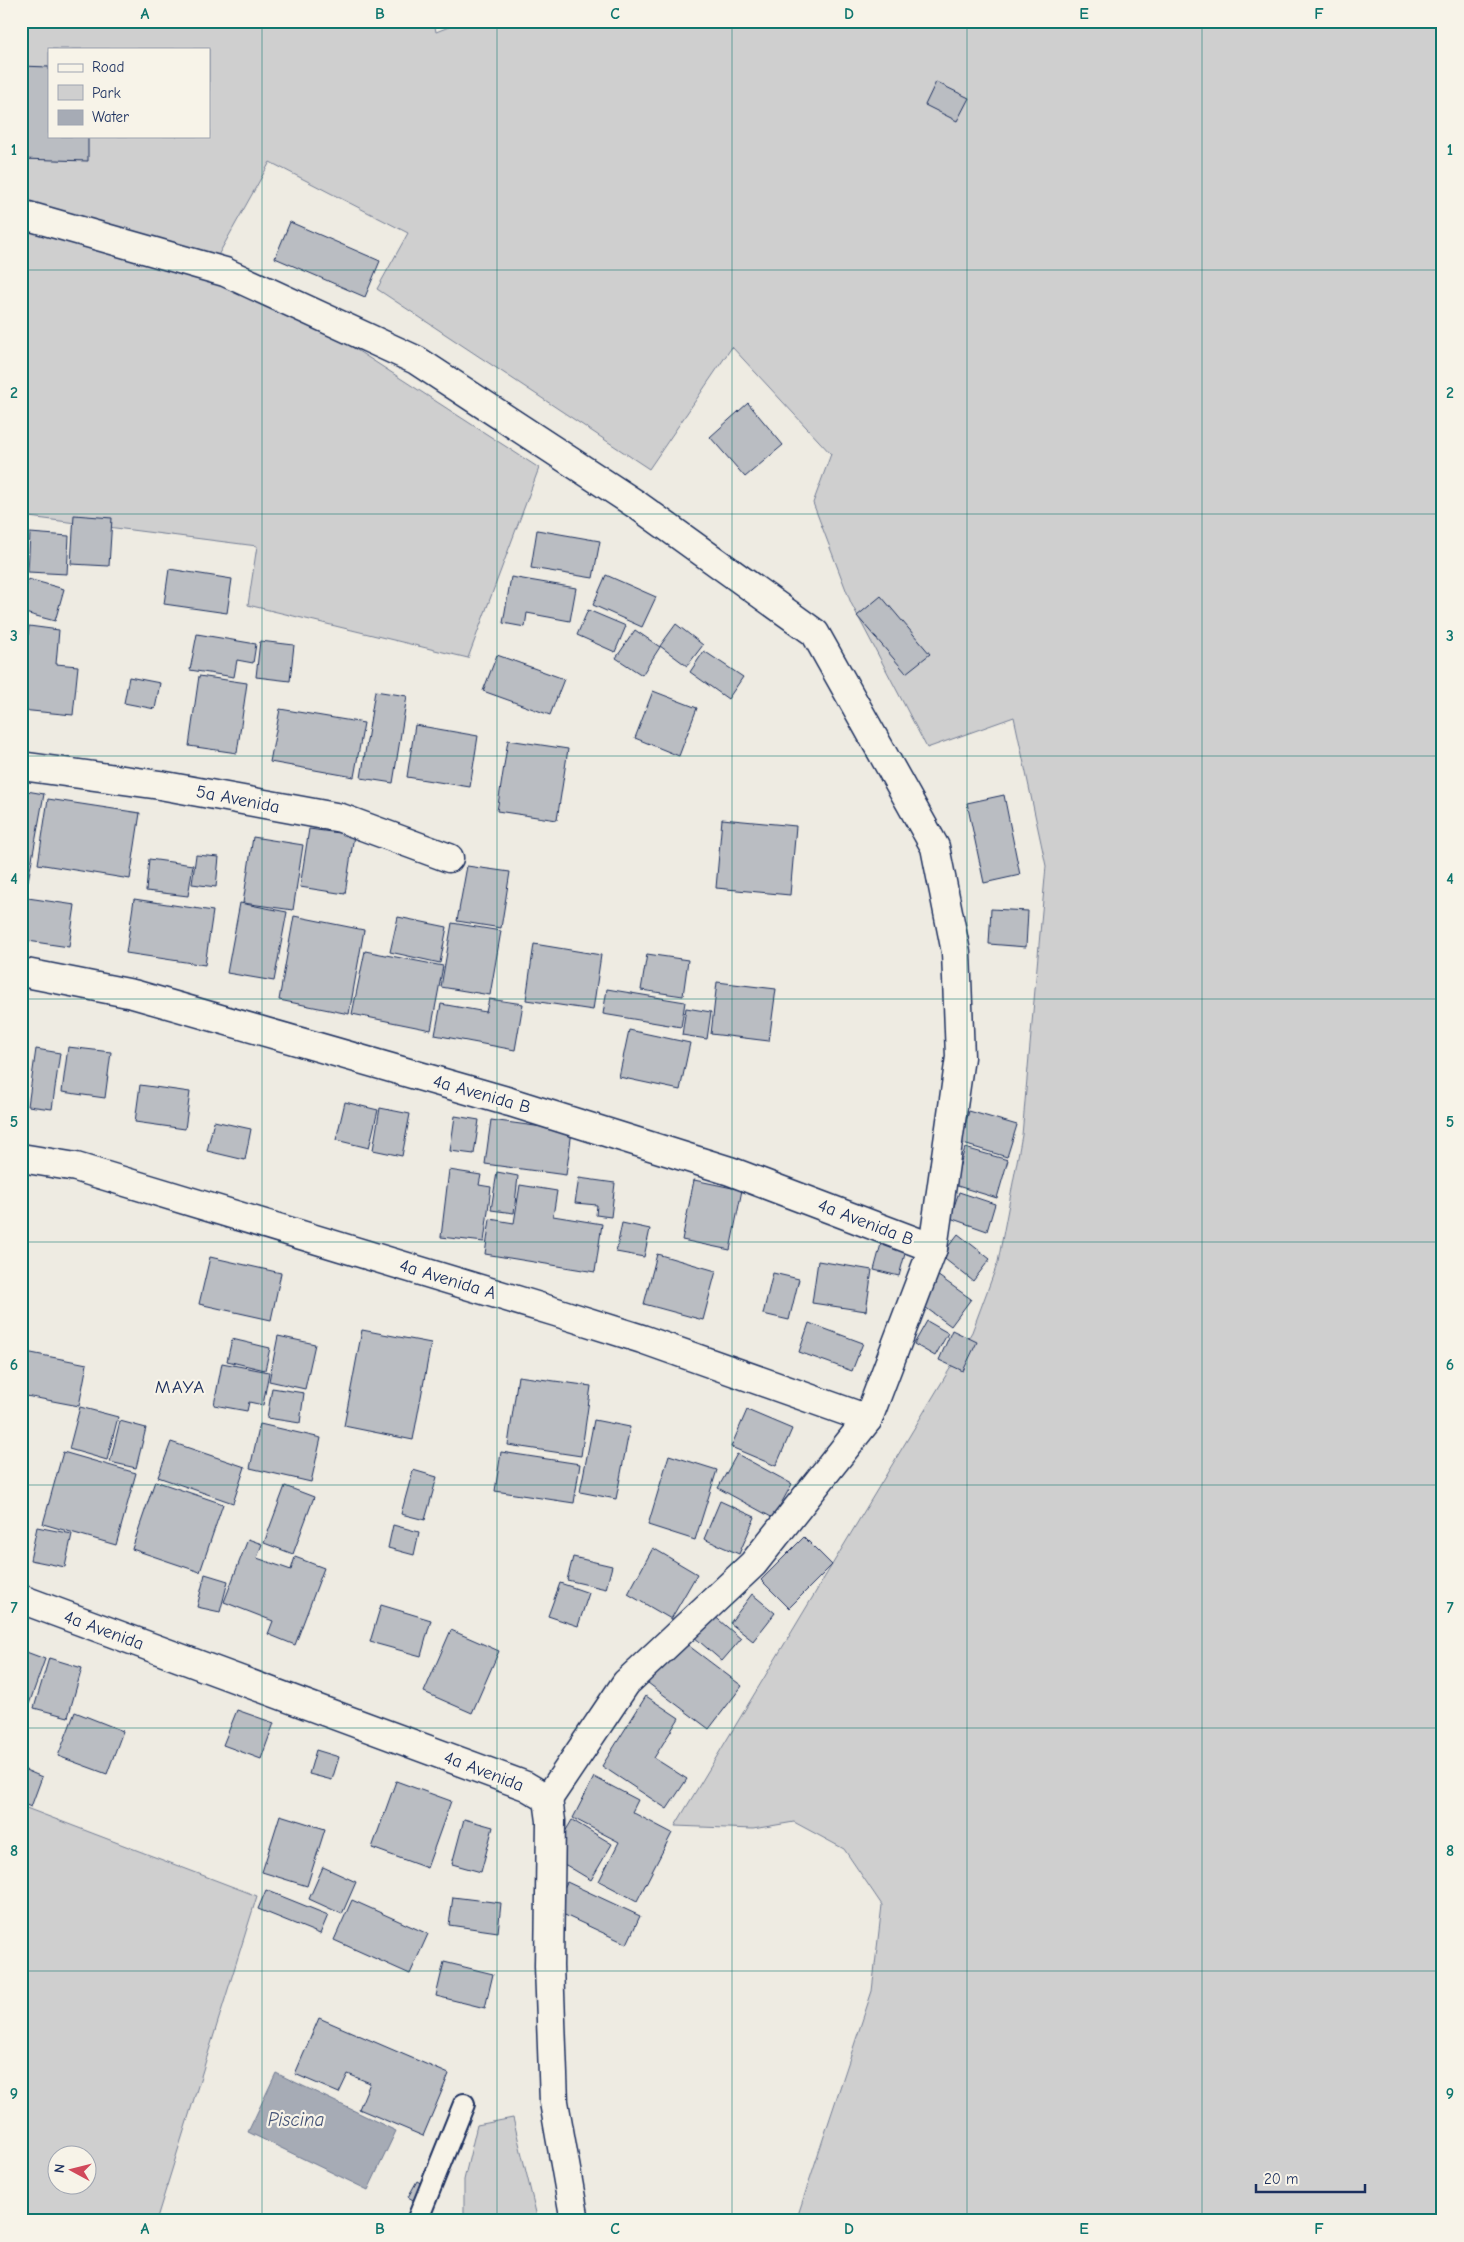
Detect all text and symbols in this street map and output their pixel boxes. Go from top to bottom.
text: A [141,5,150,23]
text: B [375,5,385,23]
text: C [610,5,620,23]
text: D [844,5,854,23]
text: E [1079,5,1089,23]
text: F [1314,5,1324,23]
legend [48,48,210,138]
text: Road [92,58,124,76]
text: Park [92,84,121,102]
text: Water [92,108,129,126]
text: 1 [11,141,17,159]
text: 1 [1447,141,1453,159]
text: 2 [10,384,18,402]
text: 2 [1446,384,1454,402]
text: 3 [10,627,18,645]
text: 3 [1446,627,1454,645]
street label: 5a Avenida [194,781,281,818]
text: 4 [10,870,18,888]
text: 4 [1446,870,1454,888]
street label: 4a Avenida B [431,1071,533,1118]
text: 5 [10,1113,18,1131]
text: 5 [1446,1113,1454,1131]
street label: 4a Avenida B [815,1195,917,1250]
street label: 4a Avenida A [397,1255,499,1304]
text: 6 [10,1356,18,1374]
text: 6 [1446,1356,1454,1374]
district label: MAYA [155,1376,205,1398]
text: 7 [10,1599,18,1617]
text: 7 [1446,1599,1454,1617]
street label: 4a Avenida [61,1606,147,1655]
street label: 4a Avenida [441,1747,527,1796]
text: 8 [10,1842,18,1860]
text: 8 [1446,1842,1454,1860]
text: 9 [10,2085,18,2103]
text: 9 [1446,2085,1454,2103]
water label: Piscina [268,2109,325,2131]
north arrow [48,2144,98,2194]
scale bar [1256,2162,1365,2194]
text: N [51,2163,69,2174]
text: 20 m [1264,2170,1298,2188]
text: A [141,2220,150,2238]
text: B [375,2220,385,2238]
text: C [610,2220,620,2238]
text: D [844,2220,854,2238]
text: E [1079,2220,1089,2238]
text: F [1314,2220,1324,2238]

